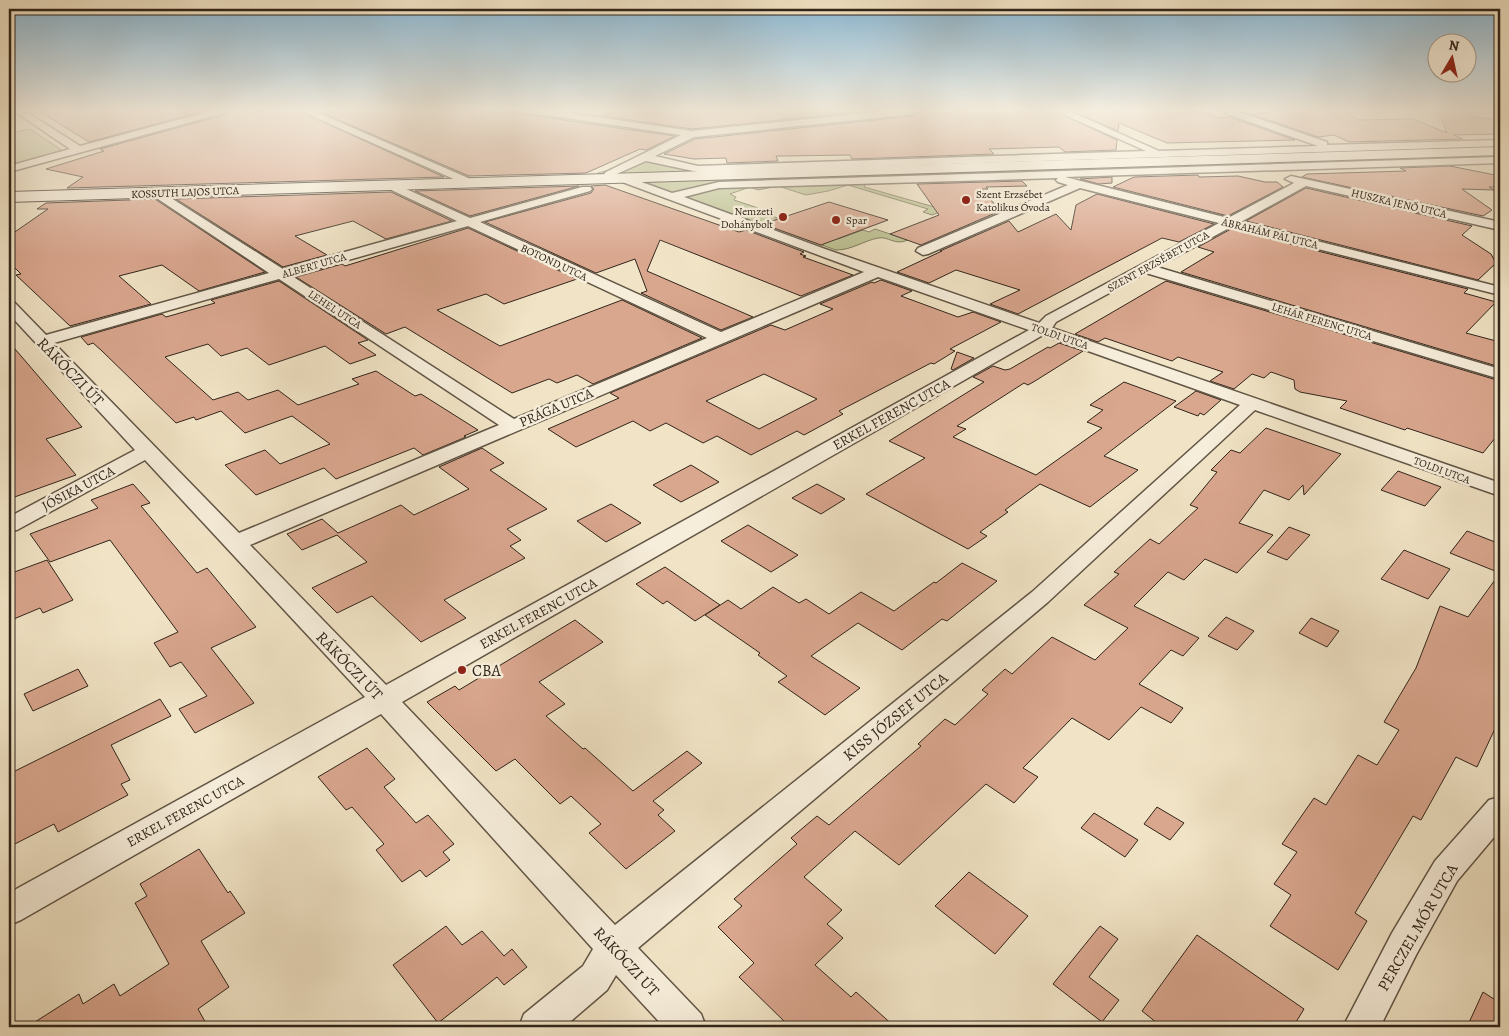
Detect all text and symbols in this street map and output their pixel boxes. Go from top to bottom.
north arrow [1426,32,1476,82]
text: N [1447,35,1460,56]
street label: KOSSUTH LAJOS UTCA [131,183,240,202]
street label: HUSZKA JENŐ UTCA [1350,185,1449,222]
place label: Szent Erzsébet Katolikus Óvoda [976,187,1051,215]
marker: Szent Erzsébet Katolikus Óvoda [960,194,972,206]
place label: Nemzeti Dohánybolt [721,204,773,232]
marker: Nemzeti Dohánybolt [777,211,789,223]
place label: Spar [846,213,867,228]
marker: Spar [830,214,842,226]
street label: ÁBRAHÁM PÁL UTCA [1219,214,1320,253]
street label: SZENT ERZSÉBET UTCA [1105,227,1212,296]
street label: BOTOND UTCA [518,240,590,285]
street label: ALBERT UTCA [279,249,349,282]
street label: LEHEL UTCA [305,286,365,333]
street label: LEHÁR FERENC UTCA [1270,299,1374,344]
street label: TOLDI UTCA [1029,320,1091,353]
street label: RÁKÓCZI ÚT [32,333,109,411]
street label: ERKEL FERENC UTCA [829,374,954,455]
street label: PRÁGA UTCA [516,383,597,432]
street label: TOLDI UTCA [1411,453,1473,488]
street label: JÓSIKA UTCA [38,461,119,516]
street label: ERKEL FERENC UTCA [476,573,601,654]
street label: RÁKÓCZI ÚT [311,627,388,705]
place label: CBA [472,660,502,682]
marker: CBA [456,664,468,676]
street label: KISS JÓZSEF UTCA [838,667,953,766]
street label: ERKEL FERENC UTCA [123,771,248,852]
street label: PERCZEL MÓR UTCA [1372,859,1464,995]
street label: RÁKÓCZI ÚT [588,922,664,1001]

